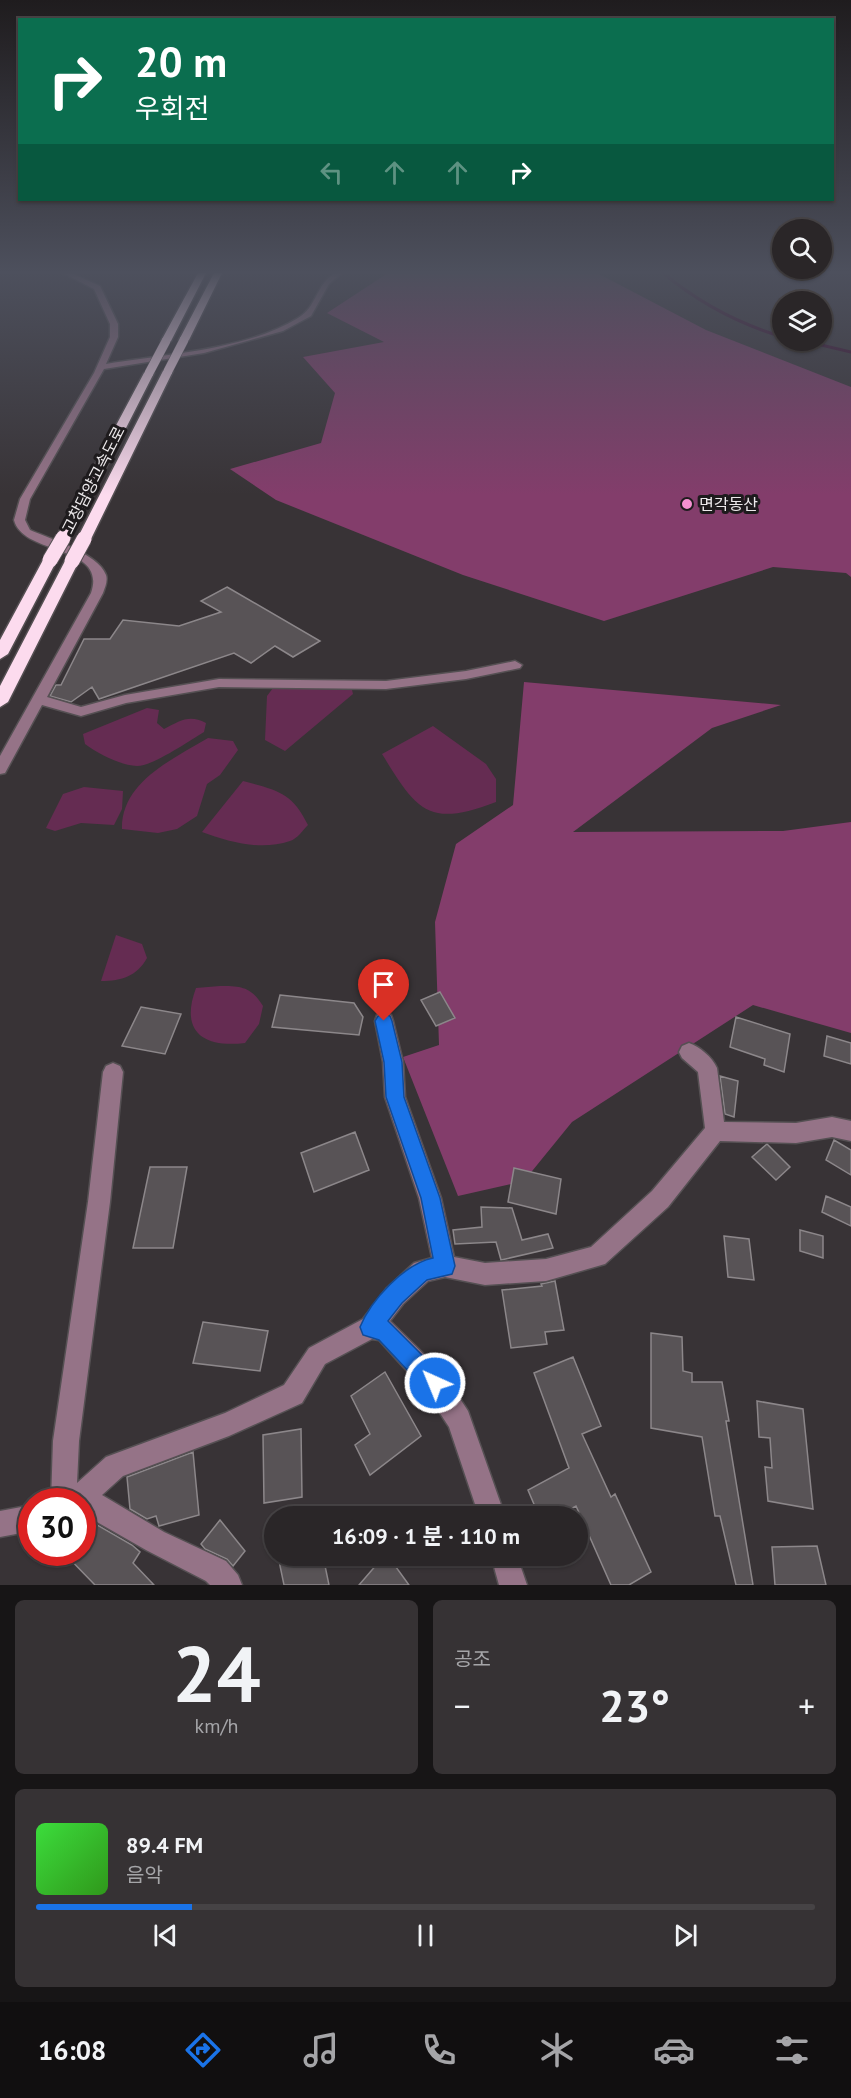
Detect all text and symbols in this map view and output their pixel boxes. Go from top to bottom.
text: 20 m [135,34,227,89]
icon: right [36,42,114,120]
text: 우회전 [135,91,210,125]
icon: left [315,156,348,189]
icon: ahead [378,156,411,189]
icon: ahead [441,156,474,189]
icon: right [504,156,537,189]
map controls [772,219,832,351]
button: search [772,219,832,279]
button: layers [772,291,832,351]
street label: 고창담양고속도로 [57,423,129,537]
place label: 면각동산 [699,494,758,514]
marker: 면각동산 [680,497,694,511]
pin [358,959,409,1021]
icon: arrive [367,968,400,1001]
position arrow [403,1351,467,1415]
speed limit sign: 30 [18,1488,96,1566]
text: 16:09 · 1 분 · 110 m [332,1522,520,1550]
text: 24 [172,1623,261,1724]
text: 공조 [454,1646,491,1672]
text: 23° [599,1676,670,1734]
text: − [454,1684,471,1727]
text: + [798,1684,815,1727]
text: km/h [195,1713,238,1739]
text: 89.4 FM [126,1831,203,1859]
text: 음악 [126,1862,163,1888]
icon: previous [149,1919,182,1952]
icon: pause [409,1919,442,1952]
icon: next [669,1919,702,1952]
icon: directions [182,2029,224,2071]
icon: music [300,2029,342,2071]
icon: phone [418,2029,460,2071]
icon: climate [536,2029,578,2071]
icon: car [653,2029,695,2071]
icon: filters [771,2029,813,2071]
text: 16:08 [38,2033,106,2067]

